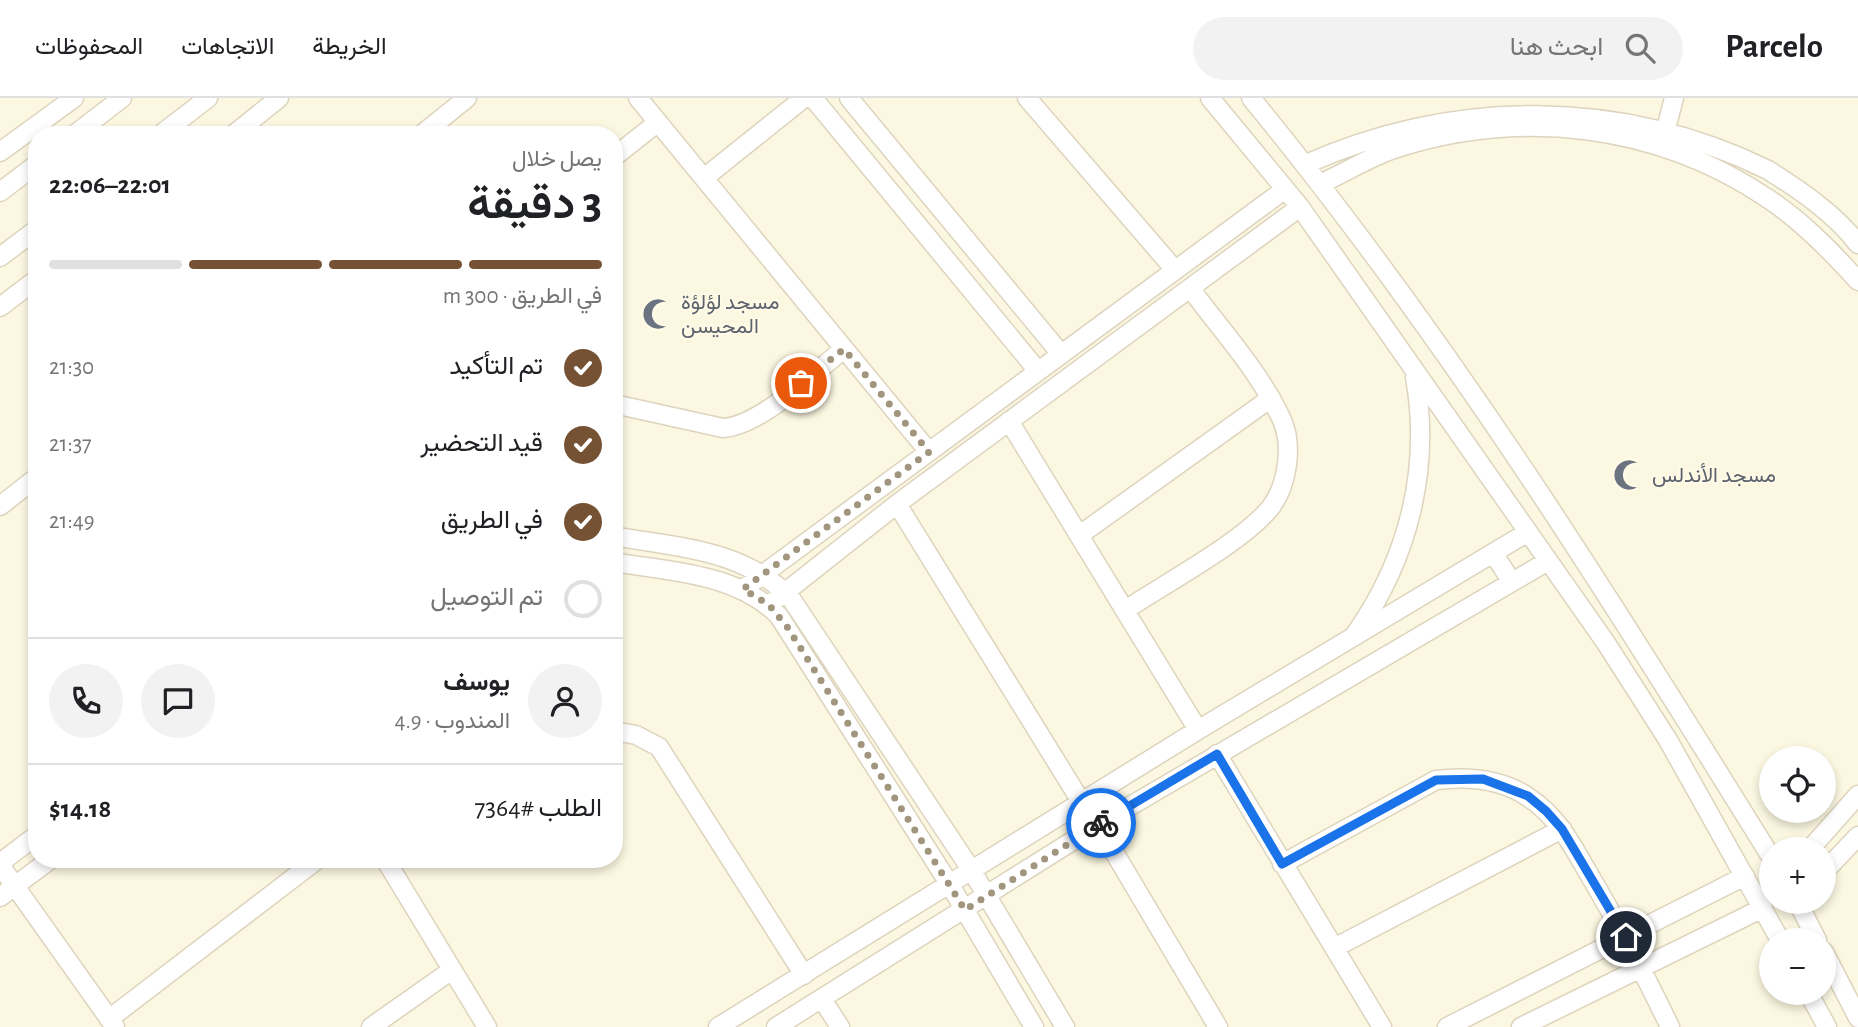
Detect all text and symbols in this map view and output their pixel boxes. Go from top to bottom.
search box [1193,17,1683,80]
icon: search [1621,29,1659,67]
text: Parcelo [1725,31,1823,64]
text: ابحث هنا [1510,34,1603,60]
text: المحفوظات [35,35,143,59]
text: الاتجاهات [181,35,274,59]
text: الخريطة [312,35,387,59]
text: يصل خلال [512,148,602,171]
text: 22:01–22:06 [49,172,171,198]
text: 3 دقيقة [467,181,602,227]
text: في الطريق · 300 m [443,285,602,308]
place label: مسجد لؤلؤة المحيسن [681,292,779,338]
mosque icon: مسجد لؤلؤة المحيسن [641,297,675,331]
icon: check [564,349,602,387]
text: تم التأكيد [449,353,543,379]
pin [771,353,831,413]
text: 21:30 [49,356,94,379]
icon: bag [782,364,820,402]
icon: check [564,426,602,464]
text: قيد التحضير [420,430,543,456]
text: 21:37 [49,433,92,456]
mosque icon: مسجد الأندلس [1612,458,1646,492]
place label: مسجد الأندلس [1652,463,1776,487]
icon: check [564,503,602,541]
text: في الطريق [441,507,543,533]
text: 21:49 [49,510,95,533]
text: تم التوصيل [430,584,543,610]
button: phone [49,664,123,738]
button: chat [141,664,215,738]
button: person [528,664,602,738]
text: يوسف [443,669,510,695]
text: المندوب · 4.9 [395,710,510,733]
map controls [1759,746,1836,1005]
button: locate [1759,746,1836,823]
courier [1066,788,1136,858]
text: الطلب #7364 [475,795,602,821]
text: $14.18 [49,796,111,822]
icon: bike [1082,804,1120,842]
button: + [1759,837,1836,914]
pin [1596,907,1656,967]
icon: home [1607,918,1645,956]
button: − [1759,928,1836,1005]

